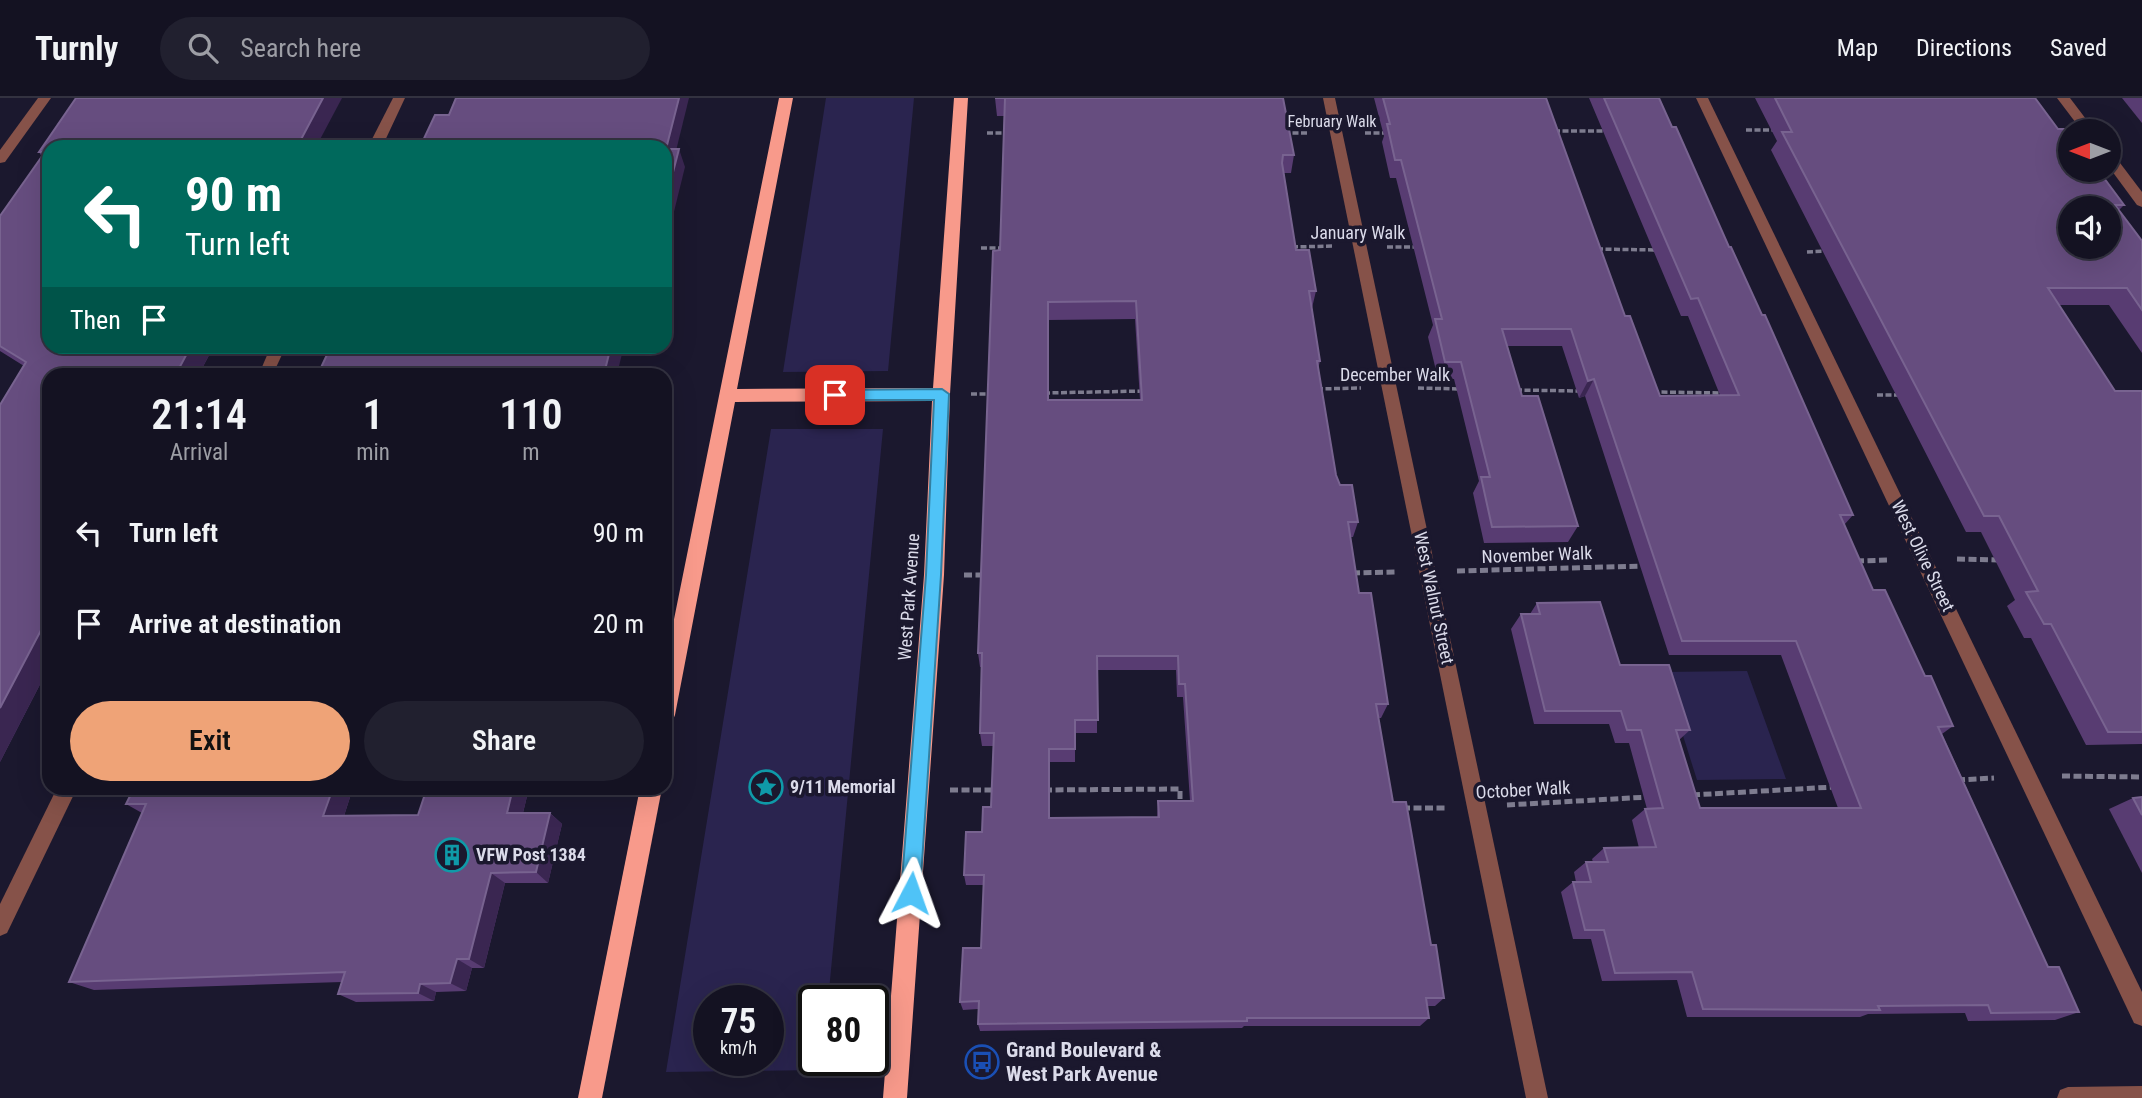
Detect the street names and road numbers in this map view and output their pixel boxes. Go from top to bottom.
street label: February Walk [1287,112,1377,131]
street label: January Walk [1311,222,1405,243]
street label: December Walk [1340,364,1450,385]
street label: West Olive Street [1887,497,1959,615]
street label: West Walnut Street [1410,530,1459,666]
street label: West Park Avenue [894,533,923,661]
street label: November Walk [1481,542,1593,567]
street label: October Walk [1475,777,1571,802]

